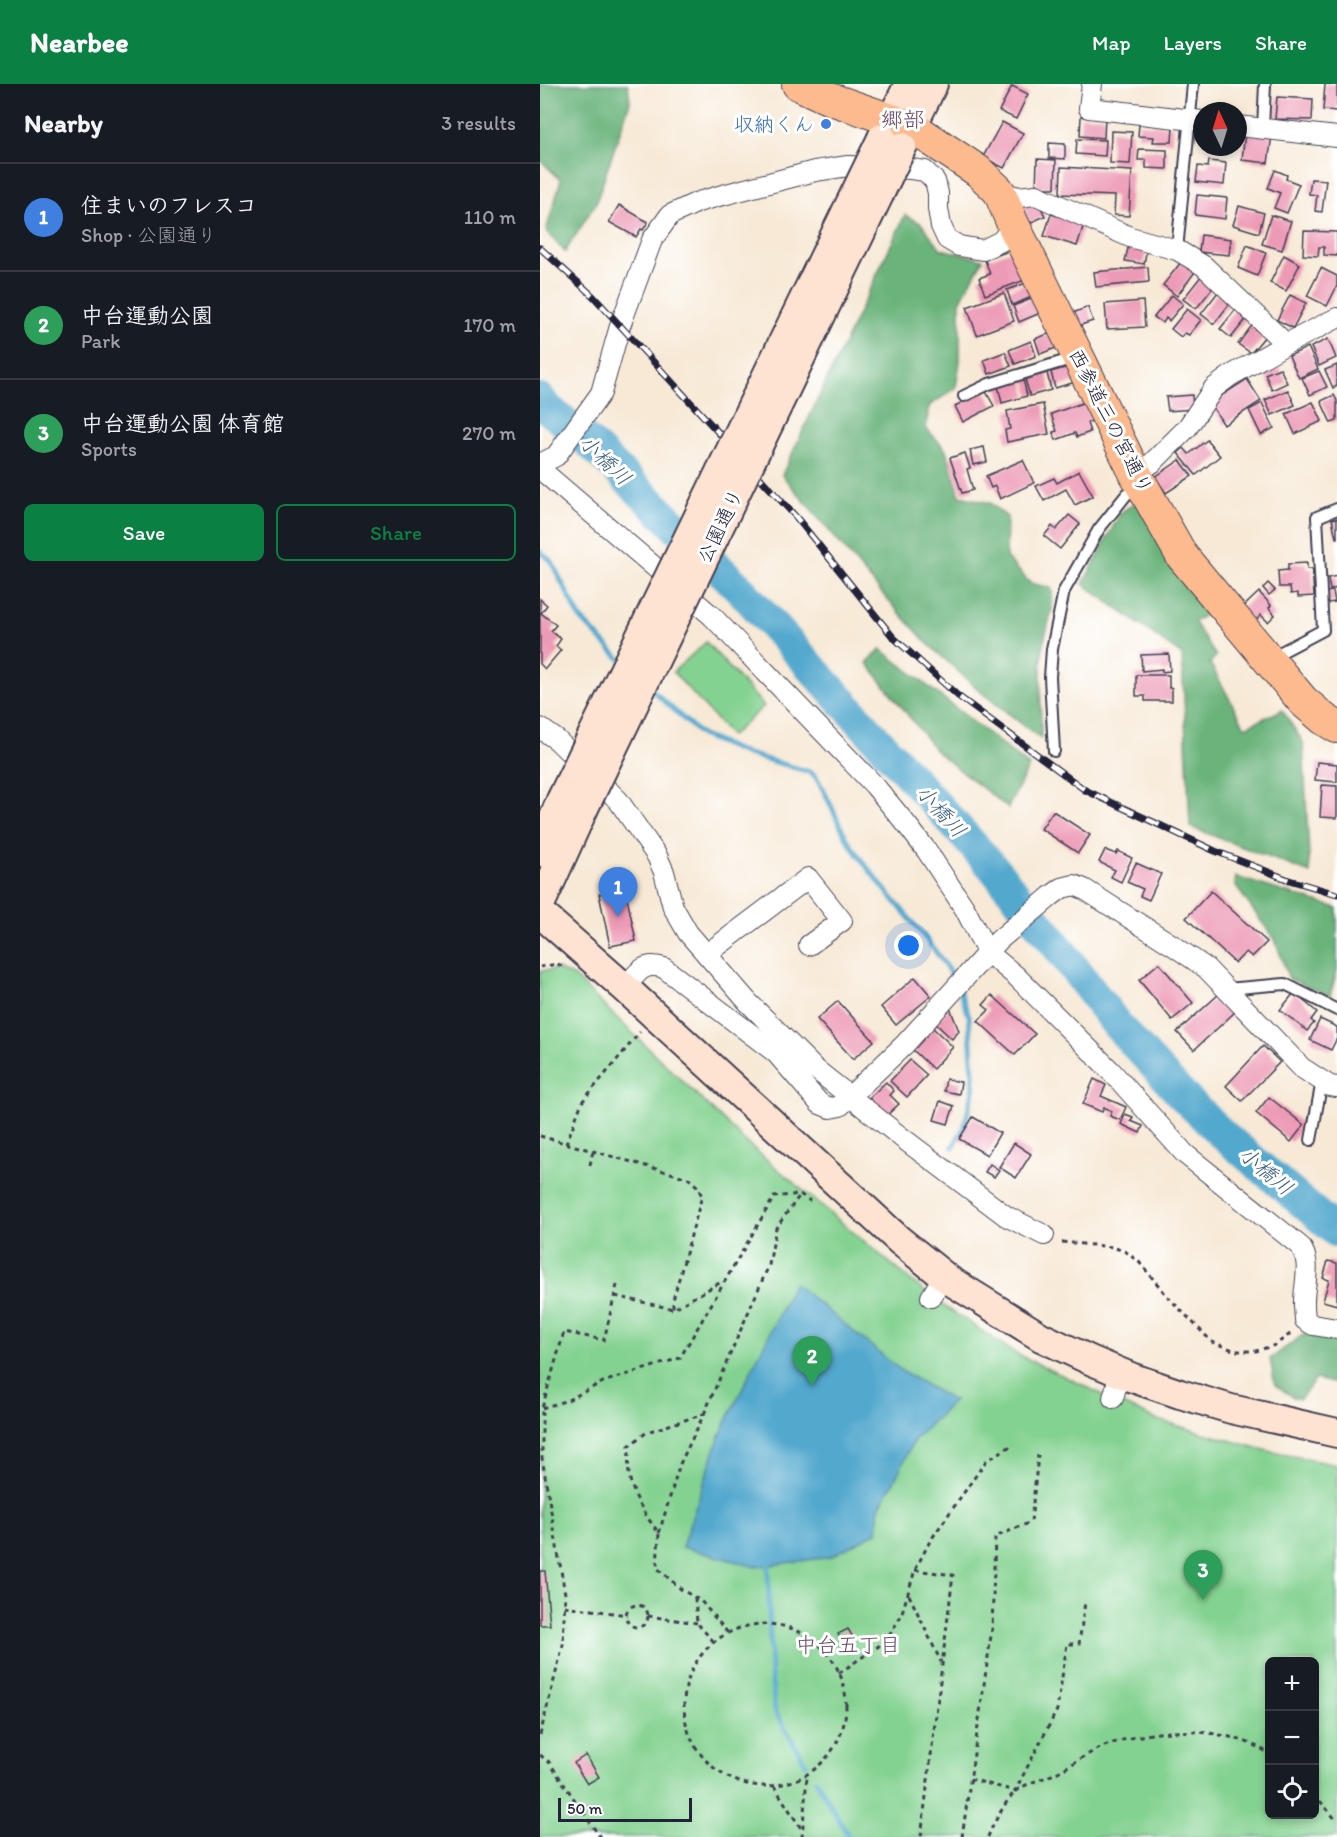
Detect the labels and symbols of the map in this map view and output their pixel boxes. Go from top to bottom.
north arrow [1193,102,1247,156]
district label: 郷部 [881,106,925,133]
place label: 収納くん [734,112,814,136]
marker: 収納くん [819,117,833,131]
street label: 西参道三の宮通り [1064,344,1158,498]
water label: 小橋川 [574,429,637,491]
street label: 公園通り [692,485,748,567]
water label: 小橋川 [911,779,972,842]
pin: 1 [598,868,638,917]
your location [894,931,923,960]
water label: 小橋川 [1234,1141,1298,1200]
pin: 2 [792,1336,832,1386]
pin: 3 [1184,1550,1222,1600]
district label: 中台五丁目 [796,1632,901,1657]
scale bar [558,1795,692,1822]

